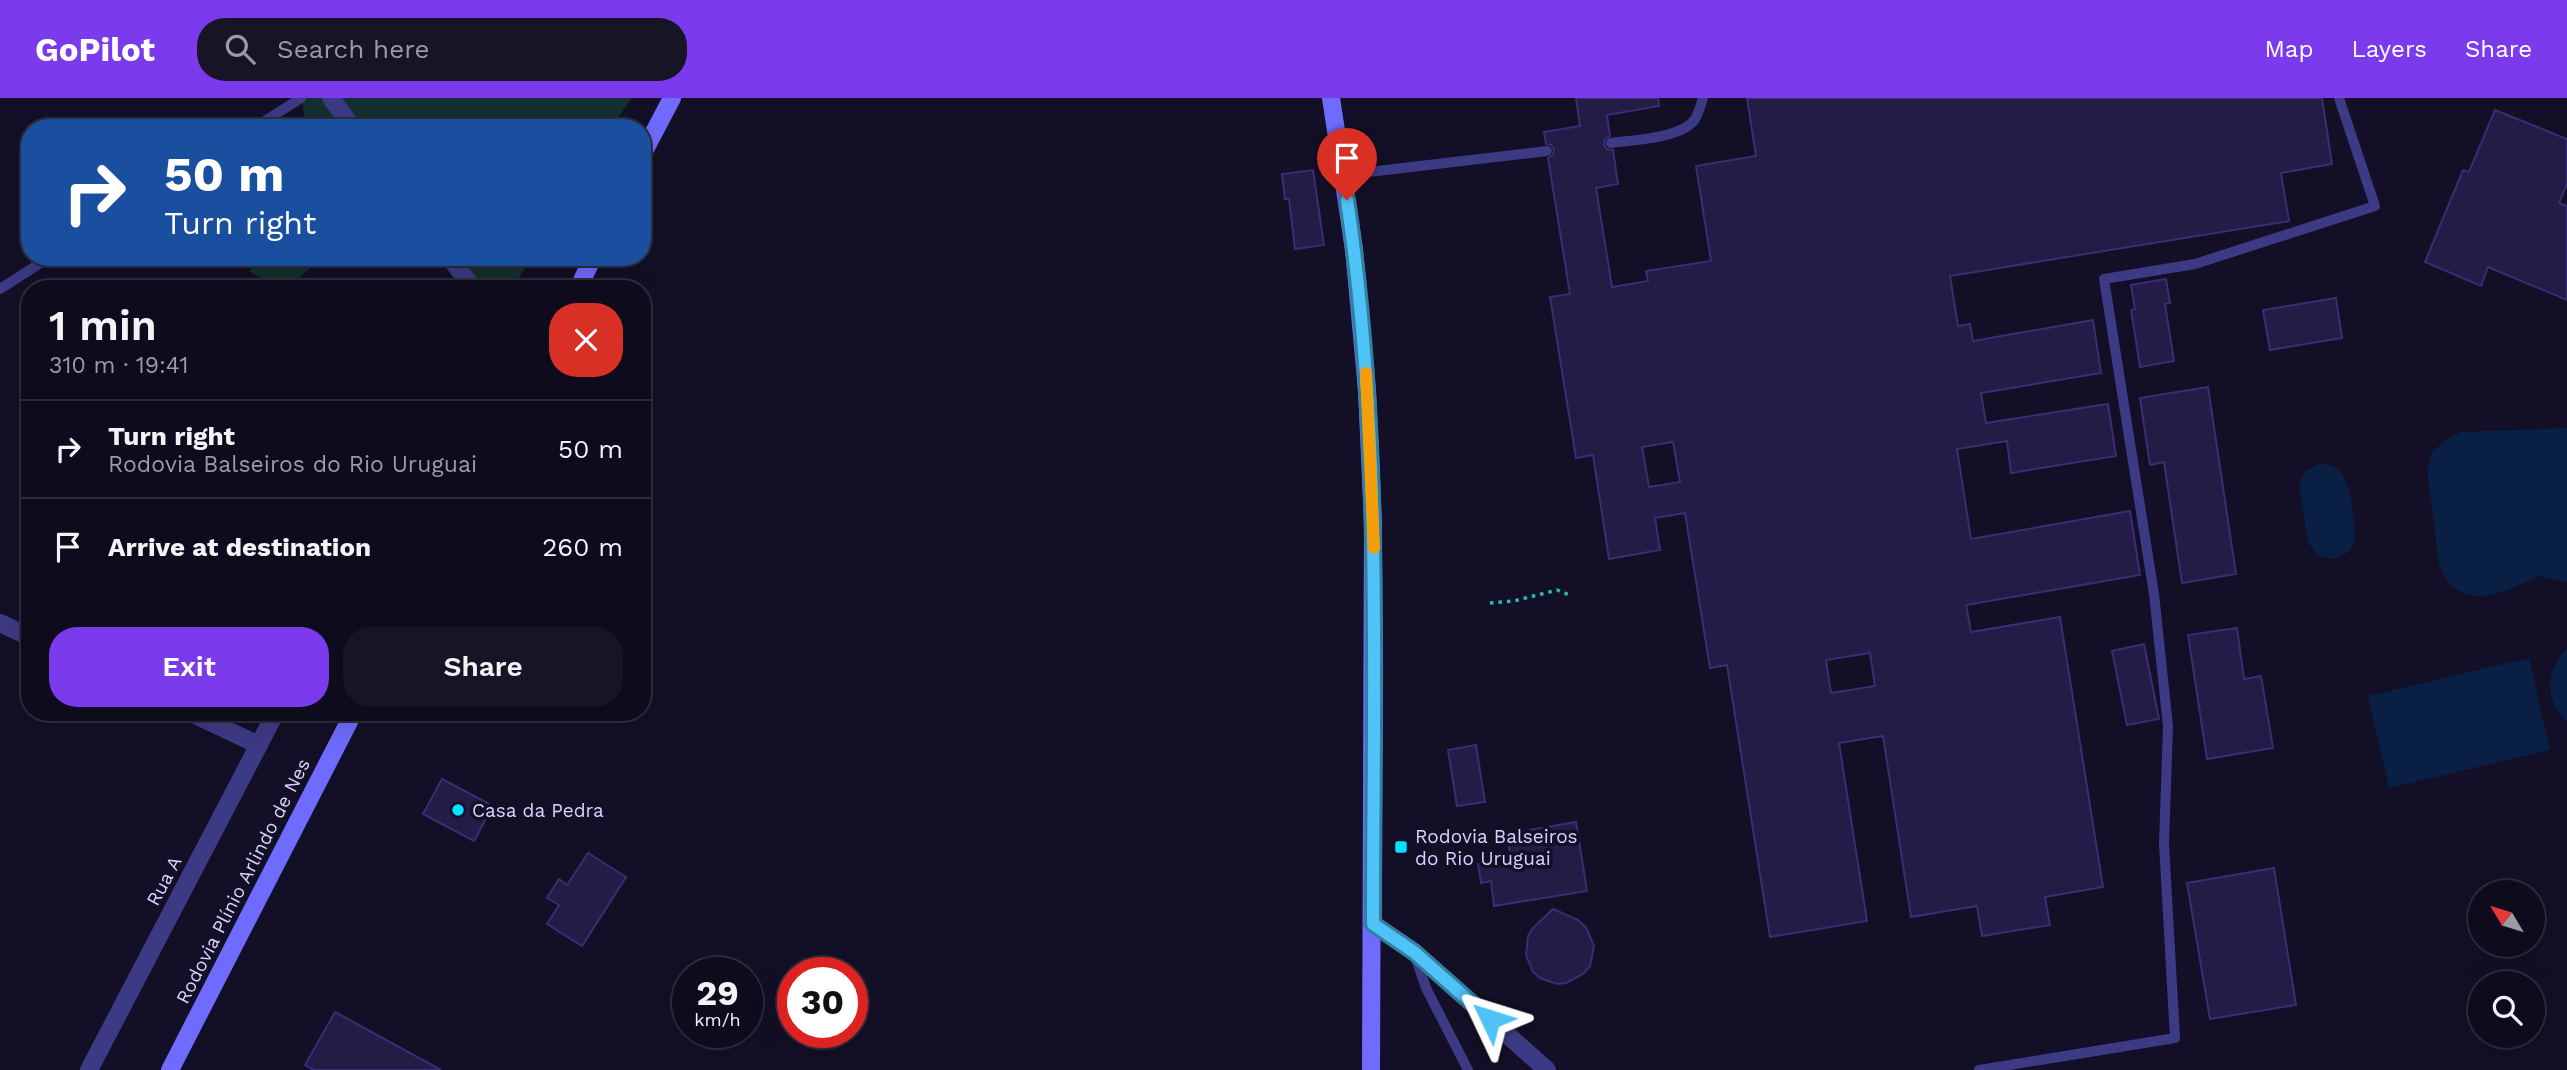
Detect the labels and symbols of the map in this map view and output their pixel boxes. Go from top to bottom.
pin [1317,128,1377,200]
street label: Rodovia Plínio Arlindo de Nes [171,755,315,1007]
place label: Casa da Pedra [472,799,604,822]
marker: Casa da Pedra [450,802,466,818]
place label: Rodovia Balseiros do Rio Uruguai [1415,825,1578,870]
marker: Rodovia Balseiros do Rio Uruguai [1393,839,1409,855]
street label: Rua A [141,852,187,910]
north arrow [2468,880,2544,957]
speed limit sign: 30 [777,957,868,1048]
position arrow [1453,982,1527,1056]

